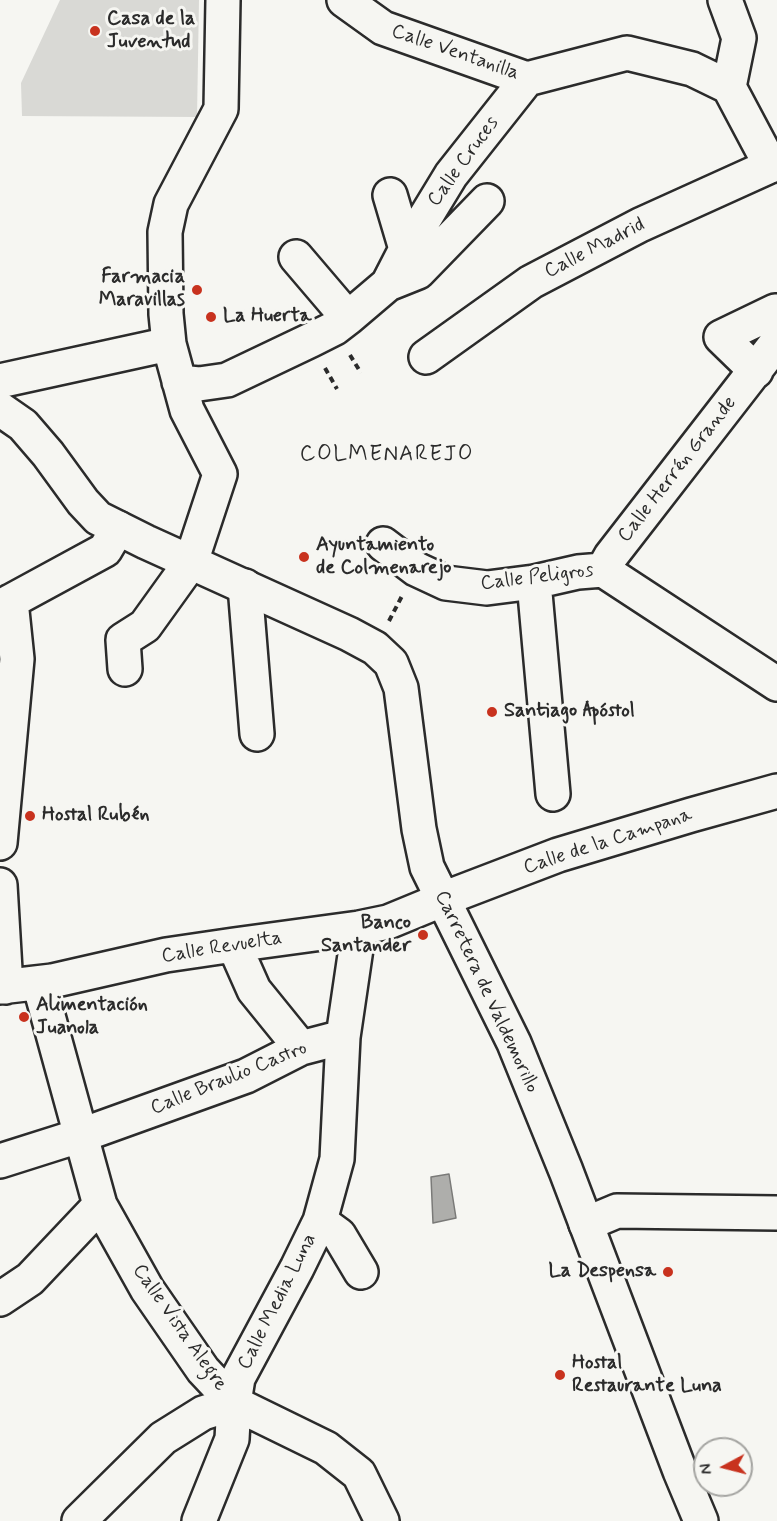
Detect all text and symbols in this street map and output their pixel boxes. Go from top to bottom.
place label: Casa de la Juventud [107,8,195,55]
street label: Calle Ventanilla [388,20,522,86]
marker: Casa de la Juventud [88,24,102,38]
street label: Calle Cruces [423,112,505,212]
street label: Calle Madrid [541,213,649,285]
place label: Farmacia Maravillas [99,266,185,313]
marker: Farmacia Maravillas [190,283,204,297]
place label: La Huerta [223,305,311,329]
marker: La Huerta [204,310,218,324]
street label: Calle Herrén Grande [614,392,742,548]
district label: COLMENAREJO [301,442,473,468]
place label: Ayuntamiento de Colmenarejo [316,534,451,581]
marker: Ayuntamiento de Colmenarejo [297,550,311,564]
street label: Calle Peligros [479,559,595,597]
place label: Santiago Apóstol [504,700,635,724]
marker: Santiago Apóstol [485,705,499,719]
street label: Calle de la Campana [521,803,695,881]
place label: Hostal Rubén [42,804,150,828]
marker: Hostal Rubén [23,809,37,823]
street label: Carretera de Valdemorillo [429,887,543,1097]
place label: Banco Santander [321,912,411,959]
street label: Calle Revuelta [160,927,284,969]
marker: Banco Santander [416,928,430,942]
place label: Alimentación Juanola [36,994,148,1041]
marker: Alimentación Juanola [17,1010,31,1024]
street label: Calle Braulio Castro [147,1037,311,1121]
street label: Calle Media Luna [233,1230,323,1374]
street label: Calle Vista Alegre [126,1260,232,1396]
place label: La Despensa [549,1260,656,1284]
marker: La Despensa [661,1265,675,1279]
place label: Hostal Restaurante Luna [572,1352,722,1399]
marker: Hostal Restaurante Luna [553,1368,567,1382]
north arrow [693,1437,753,1497]
text: N [696,1462,718,1476]

